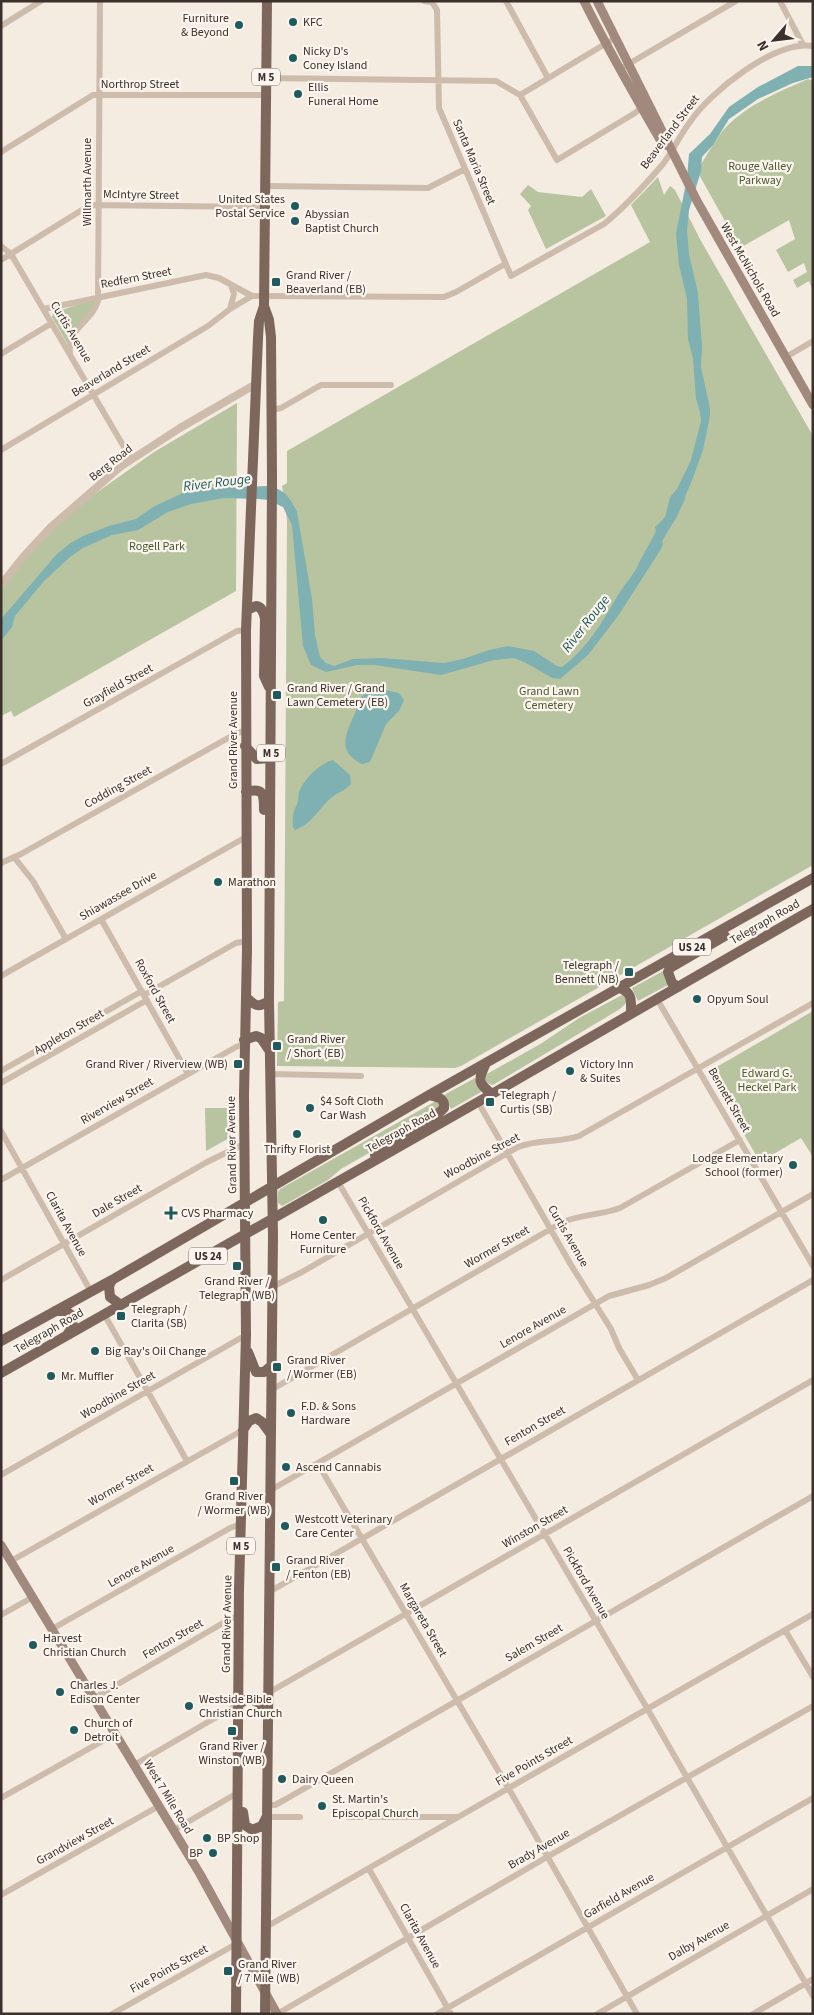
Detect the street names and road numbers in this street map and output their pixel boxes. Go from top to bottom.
road number: M 5 [252,68,280,86]
street label: Northrop Street [101,76,179,93]
street label: Beaverland Street [636,91,704,173]
street label: Santa Maria Street [448,116,500,208]
street label: Willmarth Avenue [79,138,96,226]
street label: McIntyre Street [103,186,179,204]
street label: West McNichols Road [716,220,784,320]
street label: Redfern Street [99,263,173,293]
street label: Curtis Avenue [46,298,96,366]
street label: Beaverland Street [68,341,154,401]
street label: Berg Road [86,441,136,485]
street label: Grayfield Street [80,660,156,712]
street label: Grand River Avenue [225,691,242,789]
road number: M 5 [257,744,285,761]
street label: Codding Street [81,761,155,813]
street label: Shiawassee Drive [76,867,160,925]
street label: Telegraph Road [727,895,803,949]
road number: US 24 [673,939,711,956]
street label: Roxford Street [130,956,180,1026]
street label: Appleton Street [31,1005,107,1059]
street label: Bennett Street [704,1064,754,1136]
street label: Riverview Street [77,1073,157,1129]
street label: Grand River Avenue [223,1096,241,1194]
street label: Telegraph Road [363,1105,439,1157]
street label: Woodbine Street [441,1129,523,1183]
street label: Dale Street [89,1180,145,1222]
street label: Clarita Avenue [41,1188,91,1260]
street label: Pickford Avenue [353,1194,409,1272]
street label: Curtis Avenue [543,1202,593,1270]
street label: Wormer Street [461,1221,533,1273]
road number: US 24 [189,1248,227,1264]
street label: Lenore Avenue [497,1301,569,1353]
street label: Telegraph Road [11,1304,87,1358]
street label: Woodbine Street [78,1367,158,1423]
street label: Fenton Street [501,1402,569,1450]
street label: Wormer Street [85,1459,157,1511]
street label: Winston Street [499,1501,571,1553]
road number: M 5 [227,1538,255,1554]
street label: Lenore Avenue [105,1540,177,1592]
street label: Pickford Avenue [558,1544,614,1622]
street label: Grand River Avenue [218,1575,236,1673]
street label: Margareta Street [395,1580,451,1660]
street label: Fenton Street [139,1615,207,1663]
street label: Salem Street [502,1620,566,1666]
street label: Five Points Street [492,1732,576,1790]
street label: West 7 Mile Road [139,1757,197,1837]
street label: Grandview Street [33,1813,117,1869]
street label: Brady Avenue [505,1824,573,1874]
street label: Garfield Avenue [580,1869,658,1923]
street label: Clarita Avenue [395,1900,445,1972]
street label: Dalby Avenue [665,1917,733,1965]
street label: Five Points Street [127,1941,211,1997]

